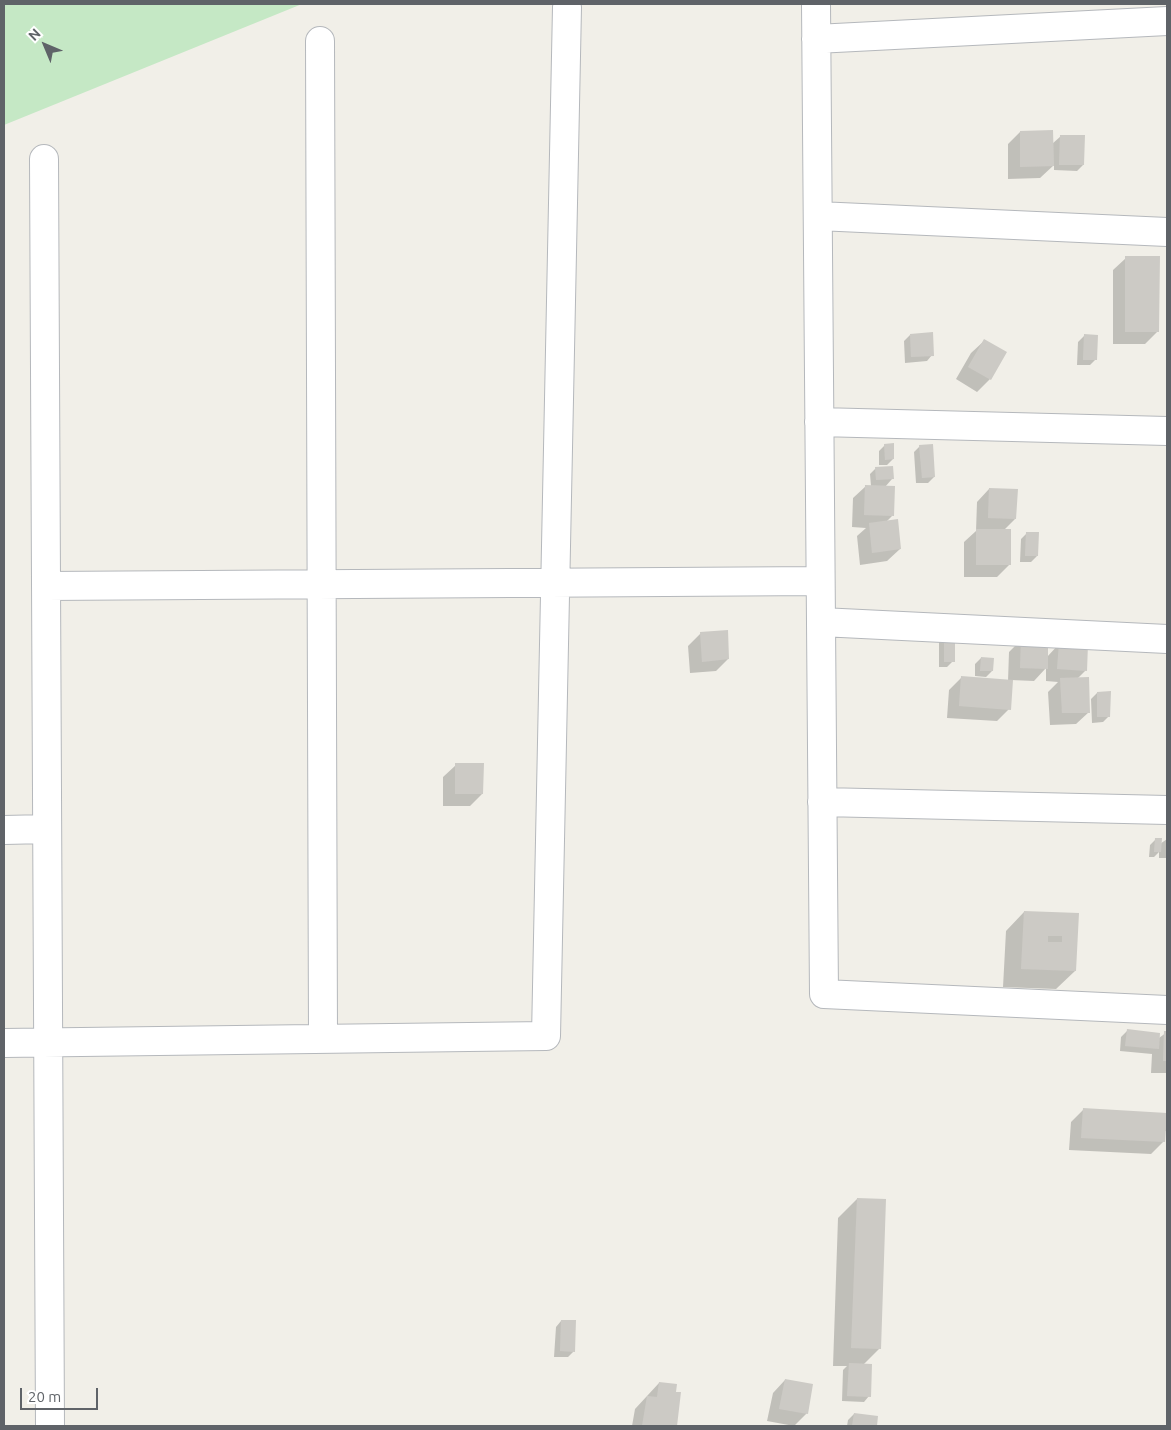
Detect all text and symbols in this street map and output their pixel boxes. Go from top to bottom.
north arrow [20,20,70,70]
text: N [25,25,44,44]
scale bar [22,1378,100,1410]
text: 20 m [28,1388,61,1405]

